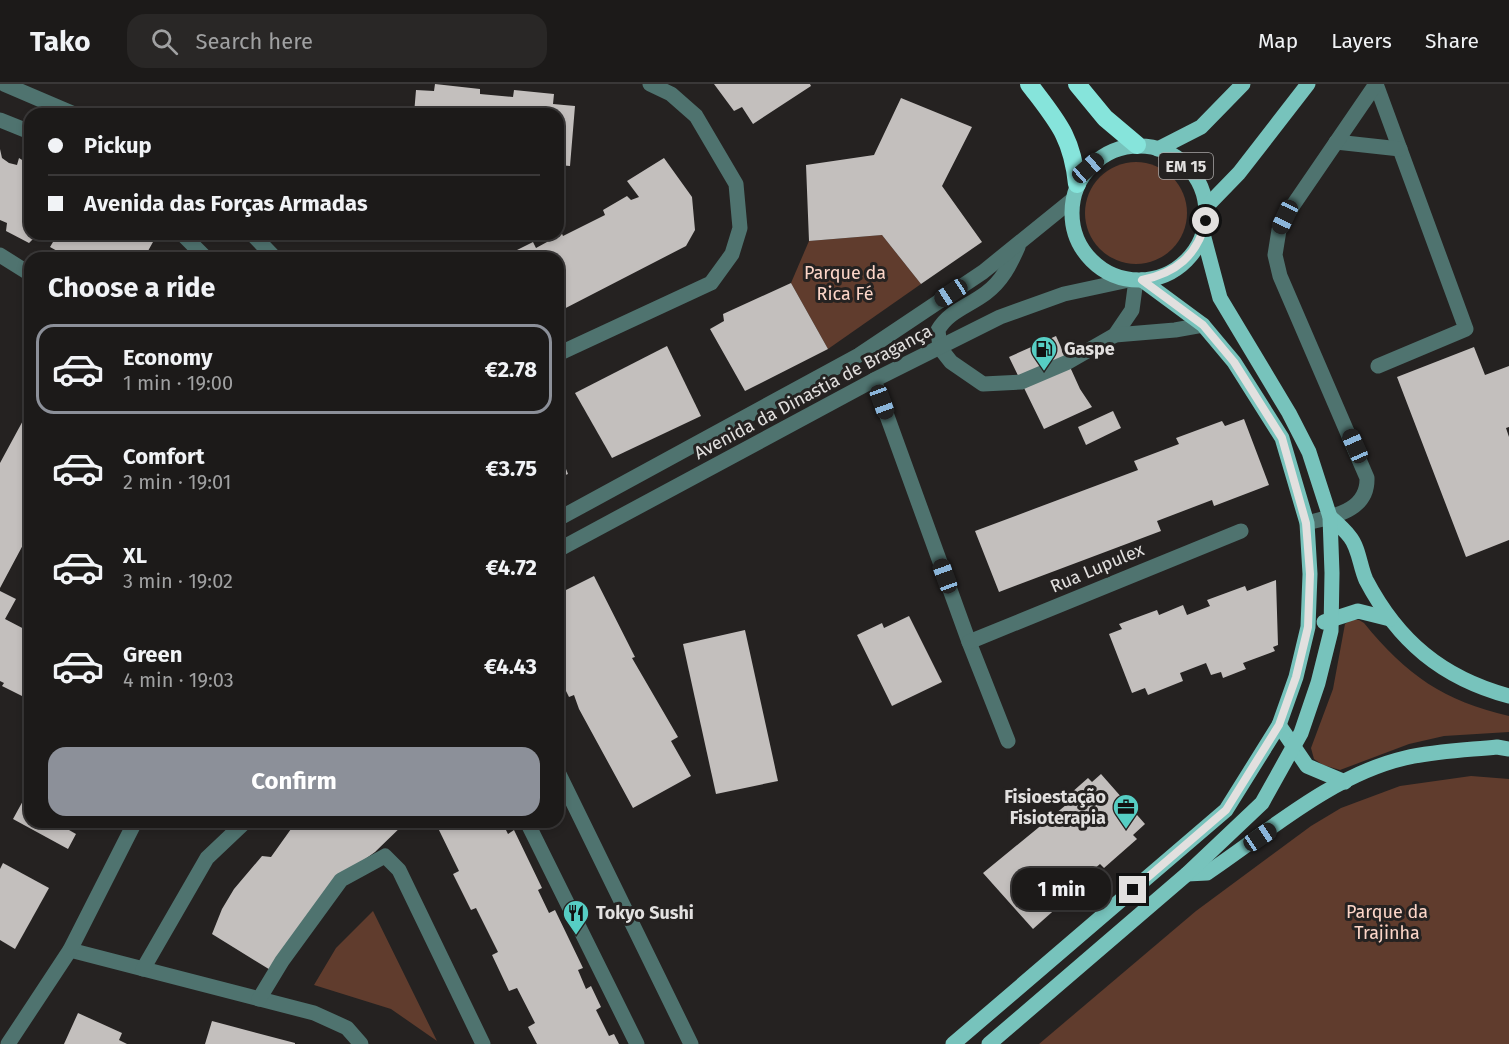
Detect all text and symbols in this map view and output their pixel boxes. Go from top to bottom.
search box [127,14,547,68]
text: Tako [30,25,91,58]
icon: search [148,25,181,58]
text: Search here [196,28,313,55]
text: Map [1258,28,1298,54]
text: Layers [1331,28,1392,54]
text: Share [1425,28,1479,54]
text: Pickup [84,132,152,159]
car [1069,149,1107,187]
road number: EM 15 [1159,153,1213,179]
text: Avenida das Forças Armadas [84,190,368,217]
car [1269,197,1301,237]
route start [1192,207,1219,234]
park label: Parque da Rica Fé [804,262,886,305]
text: Choose a ride [48,272,215,304]
car [931,276,971,310]
street label: Avenida da Dinastia de Bragança [690,320,936,464]
fuel station icon: Gaspe [1029,334,1059,372]
place label: Gaspe [1064,338,1115,360]
icon: car [51,342,105,396]
text: Economy [123,344,212,371]
text: €2.78 [485,356,537,383]
text: 1 min · 19:00 [123,371,233,395]
car [867,382,897,422]
car [1339,426,1371,466]
icon: car [51,441,105,495]
text: Comfort [123,443,204,470]
text: €3.75 [485,455,537,482]
text: 2 min · 19:01 [123,470,231,494]
street label: Rua Lupulex [1047,538,1147,598]
icon: car [51,540,105,594]
text: XL [123,542,147,569]
text: €4.72 [486,554,537,581]
car [930,556,960,596]
text: 3 min · 19:02 [123,569,233,593]
icon: car [51,639,105,693]
text: Green [123,641,182,668]
text: €4.43 [484,653,537,680]
text: 4 min · 19:03 [123,668,234,692]
button: Confirm [48,747,540,816]
place label: Fisioestação Fisioterapia [1004,786,1106,829]
office icon: Fisioestação Fisioterapia [1111,792,1141,830]
car [1240,819,1280,855]
callout: 1 min [1013,869,1112,911]
route end [1119,876,1146,903]
text: 1 min [1037,877,1086,901]
restaurant icon: Tokyo Sushi [561,898,591,936]
park label: Parque da Trajinha [1346,901,1428,944]
place label: Tokyo Sushi [596,902,694,924]

